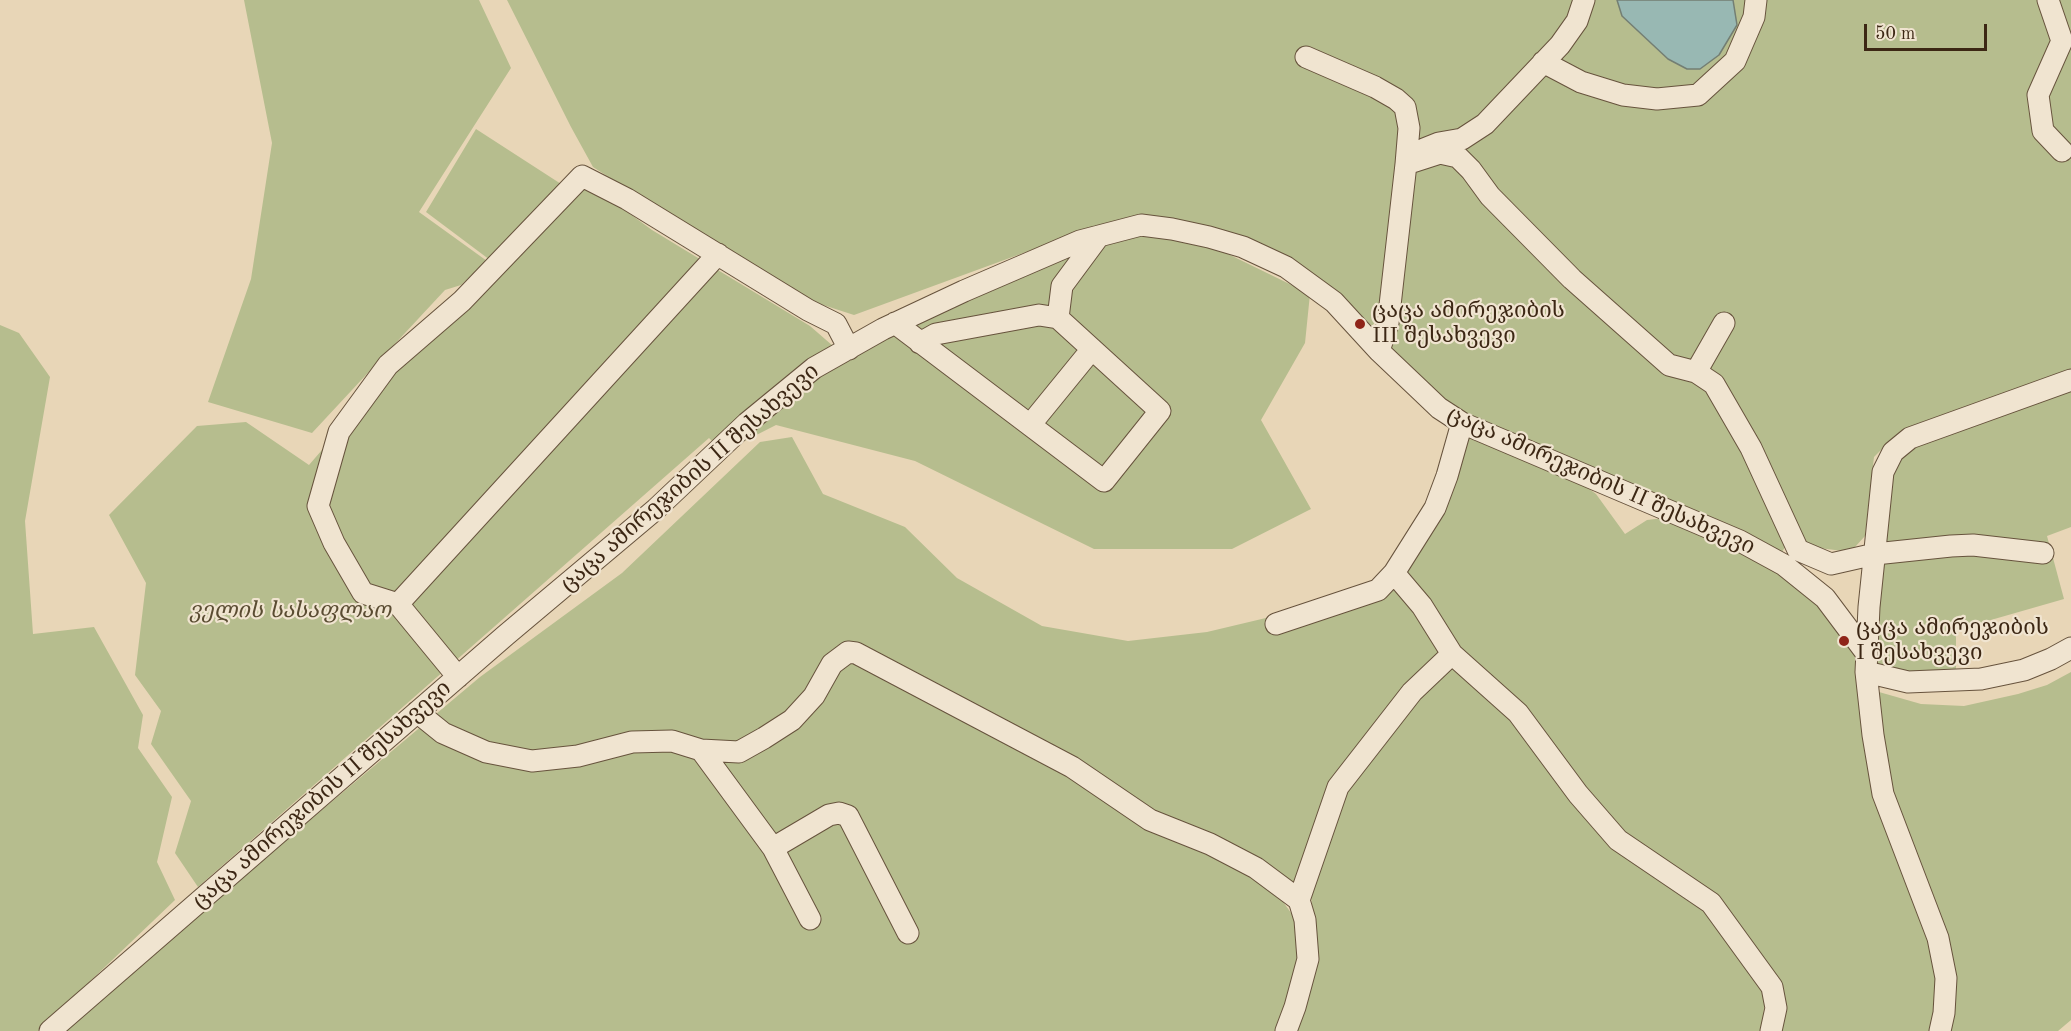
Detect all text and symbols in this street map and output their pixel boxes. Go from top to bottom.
scale bar [1867,12,1990,50]
text: 50 m [1875,25,1915,43]
place label: ცაცა ამირეჯიბის III შესახვევი [1372,298,1565,350]
marker: ცაცა ამირეჯიბის III შესახვევი [1353,317,1367,331]
street label: ცაცა ამირეჯიბის II შესახვევი [555,358,825,598]
street label: ცაცა ამირეჯიბის II შესახვევი [1443,401,1759,561]
park label: ველის სასაფლაო [189,598,391,624]
place label: ცაცა ამირეჯიბის I შესახვევი [1856,615,2049,666]
marker: ცაცა ამირეჯიბის I შესახვევი [1837,634,1851,648]
street label: ცაცა ამირეჯიბის II შესახვევი [187,675,457,915]

